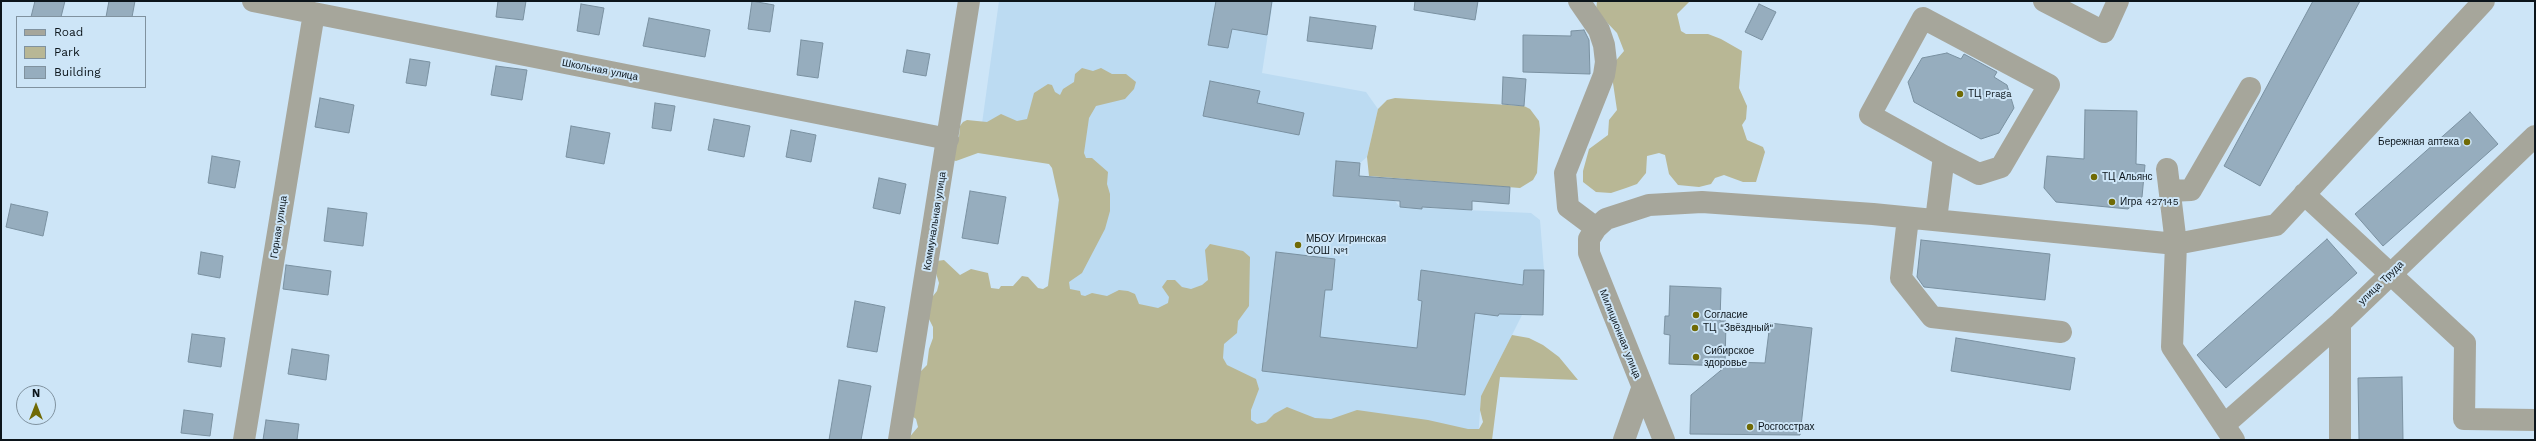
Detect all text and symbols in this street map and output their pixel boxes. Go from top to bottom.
legend [16,16,146,88]
text: Road [54,25,83,39]
text: Park [54,45,80,59]
street label: Школьная улица [561,57,639,83]
text: Building [54,65,101,79]
place label: ТЦ Praga [1968,88,2012,100]
marker: ТЦ Praga [1955,89,1965,99]
place label: Бережная аптека [2378,136,2459,148]
marker: Бережная аптека [2462,137,2472,147]
street label: Коммунальная улица [921,171,949,271]
place label: ТЦ Альянс [2102,171,2153,183]
marker: ТЦ Альянс [2089,172,2099,182]
street label: Горная улица [268,195,290,259]
place label: Игра 427145 [2120,196,2179,208]
marker: Игра 427145 [2107,197,2117,207]
place label: МБОУ Игринская СОШ №1 [1306,233,1386,256]
marker: МБОУ Игринская СОШ №1 [1293,240,1303,250]
street label: улица Труда [2356,259,2406,307]
street label: Милиционная улица [1597,288,1643,380]
place label: Согласие [1704,309,1748,321]
marker: Согласие [1691,310,1701,320]
place label: ТЦ "Звёздный" [1703,322,1773,334]
marker: ТЦ "Звёздный" [1690,323,1700,333]
place label: Сибирское здоровье [1704,345,1754,368]
marker: Сибирское здоровье [1691,352,1701,362]
north arrow [16,385,56,425]
text: N [32,387,40,400]
place label: Росгосстрах [1758,421,1814,433]
marker: Росгосстрах [1745,422,1755,432]

